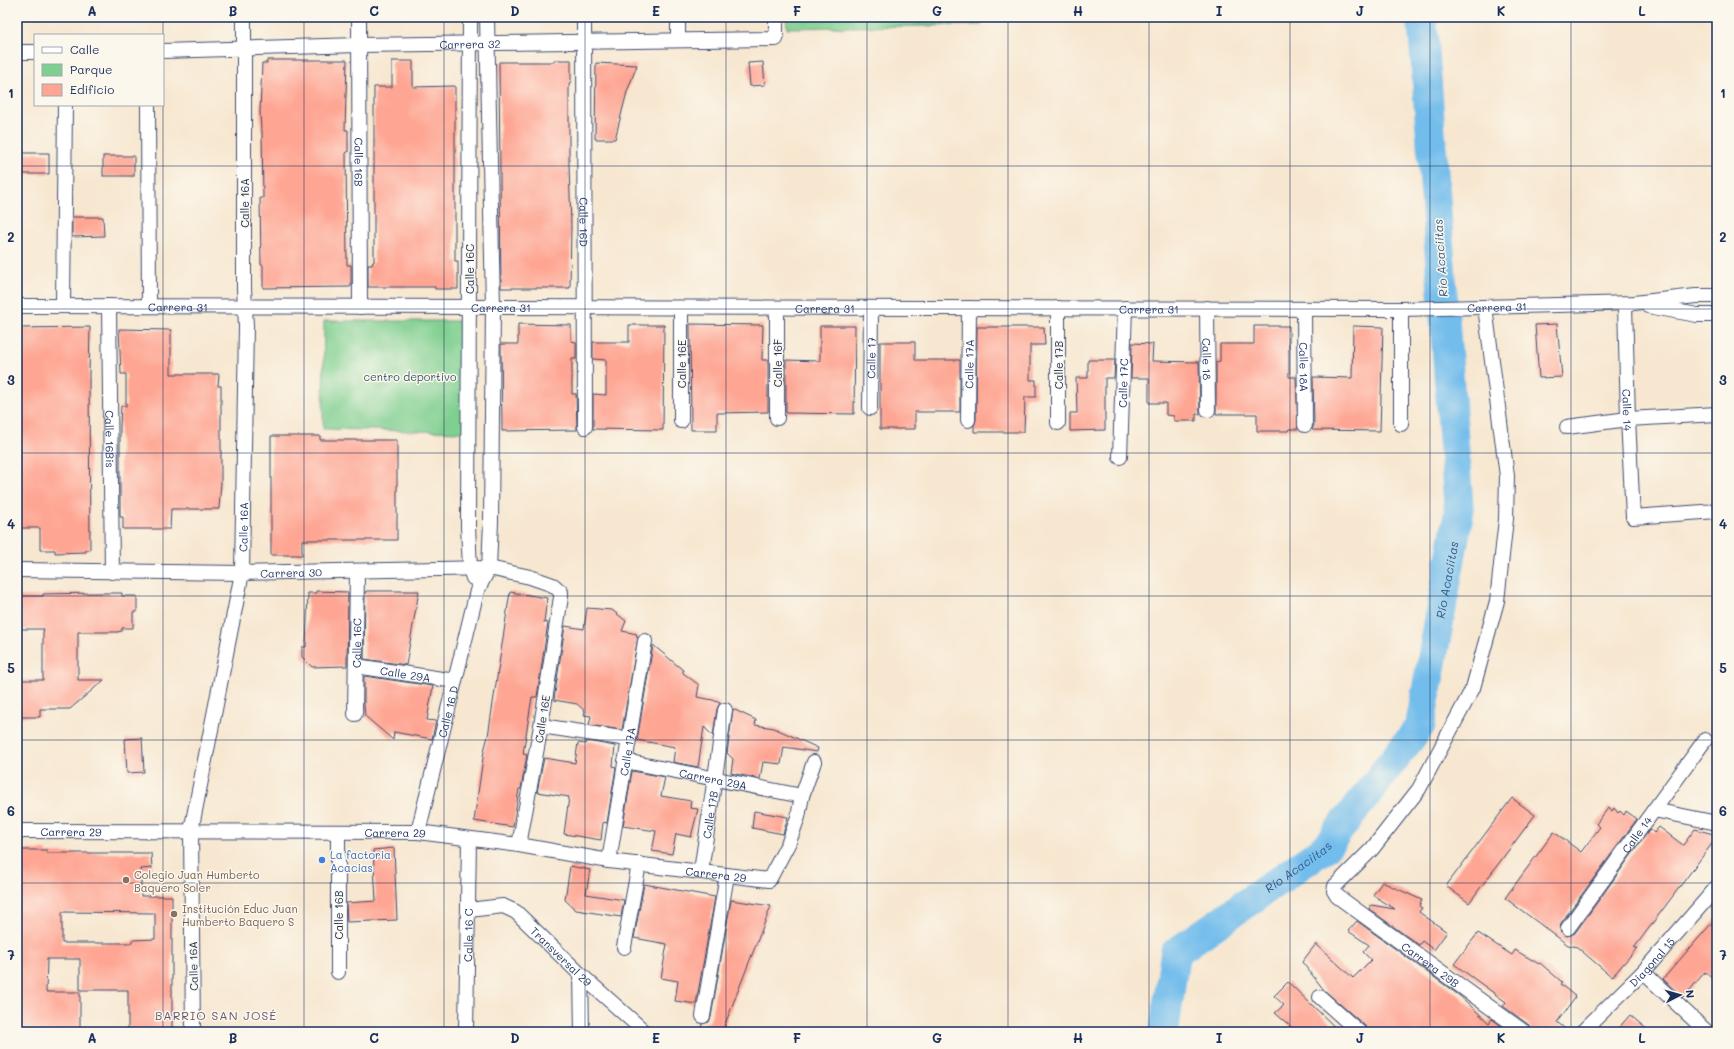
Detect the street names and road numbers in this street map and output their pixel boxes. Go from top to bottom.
street label: Carrera 32 [439,35,501,51]
street label: Calle 16B [352,137,367,187]
street label: Calle 16A [237,178,252,228]
street label: Calle 16D [577,197,592,247]
street label: Calle 16C [462,244,477,294]
street label: Carrera 31 [1467,298,1527,315]
street label: Carrera 31 [148,299,208,314]
street label: Carrera 31 [471,299,531,315]
street label: Carrera 31 [795,300,855,315]
street label: Carrera 31 [1119,301,1179,316]
street label: Calle 17 [863,337,878,379]
street label: Calle 18 [1200,338,1215,380]
street label: Calle 16F [770,339,785,387]
street label: Calle 17A [961,339,976,389]
street label: Calle 16E [674,340,689,388]
street label: Calle 17B [1051,341,1066,389]
street label: Calle 18A [1297,342,1312,392]
street label: Calle 17C [1114,358,1131,408]
street label: Calle 14 [1620,389,1636,432]
street label: Calle 16Bis [103,410,118,468]
street label: Calle 16A [235,502,251,552]
street label: Carrera 30 [260,564,322,580]
street label: Calle 16C [348,618,364,668]
street label: Calle 29A [379,662,432,685]
street label: Calle 16 D [434,684,461,739]
street label: Calle 16E [531,694,553,744]
street label: Calle 17A [616,726,638,777]
street label: Carrera 29A [678,764,748,792]
street label: Calle 17B [698,789,720,840]
street label: Calle 14 [1618,812,1655,856]
street label: Carrera 29 [40,824,102,839]
street label: Carrera 29 [364,824,427,840]
street label: Carrera 29 [685,863,748,885]
street label: Calle 16B [331,890,346,939]
street label: Calle 16 C [460,908,475,962]
street label: Transversal 29 [528,923,596,989]
street label: Diagonal 15 [1625,934,1678,989]
street label: Carrera 29B [1399,938,1463,990]
street label: Calle 16A [185,941,201,991]

